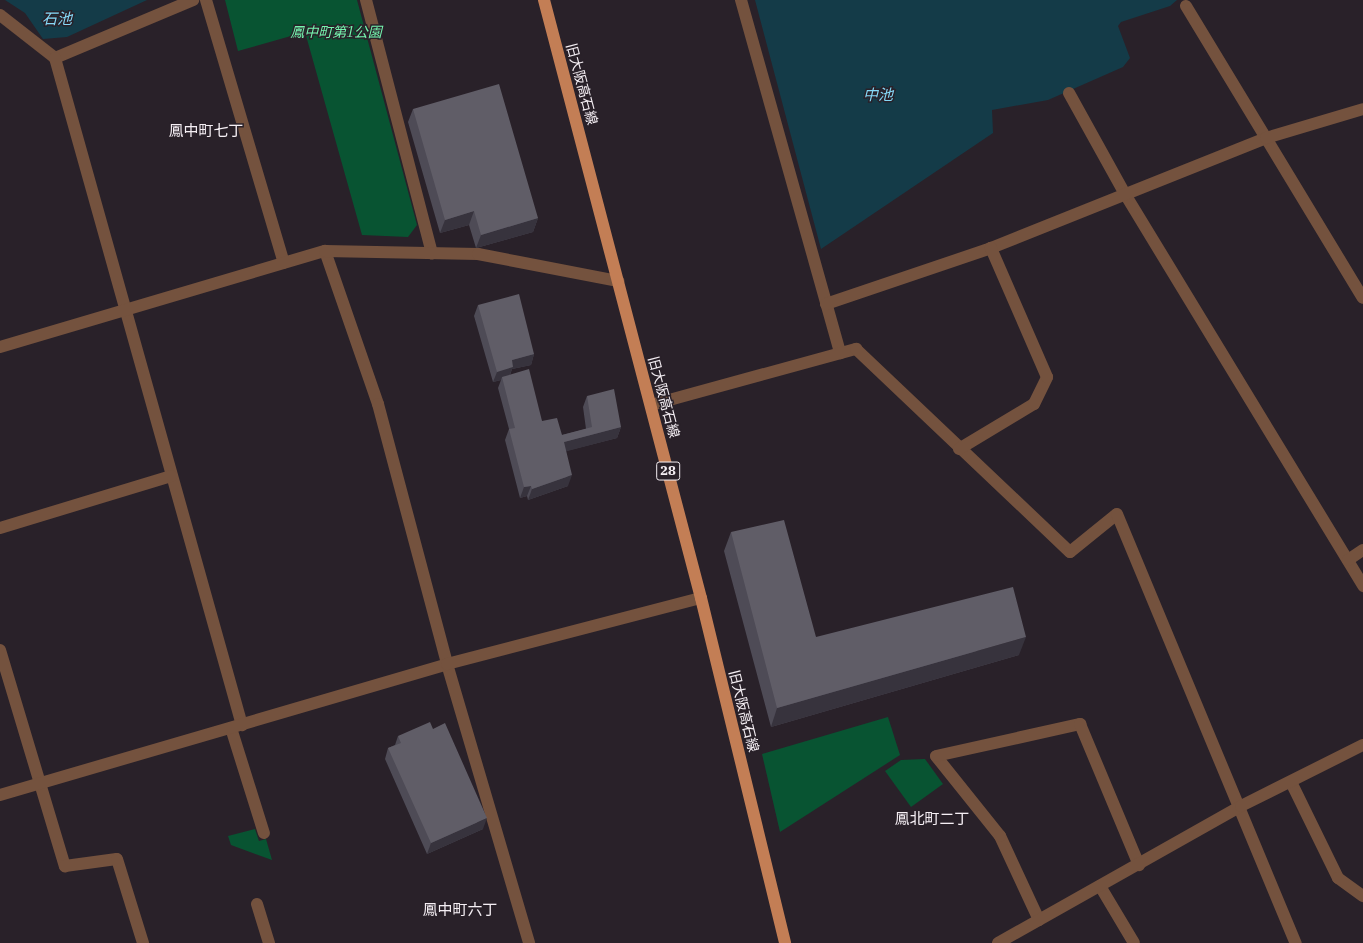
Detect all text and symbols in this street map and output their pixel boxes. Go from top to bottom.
water label: 石池 [42,10,72,28]
park label: 鳳中町第1公園 [290,24,382,40]
street label: 旧大阪高石線 [563,41,601,127]
water label: 中池 [863,86,893,104]
district label: 鳳中町七丁 [169,122,243,140]
street label: 旧大阪高石線 [645,354,683,440]
road number: 28 [656,460,680,482]
street label: 旧大阪高石線 [726,668,762,754]
district label: 鳳北町二丁 [895,810,969,828]
district label: 鳳中町六丁 [423,901,497,919]

